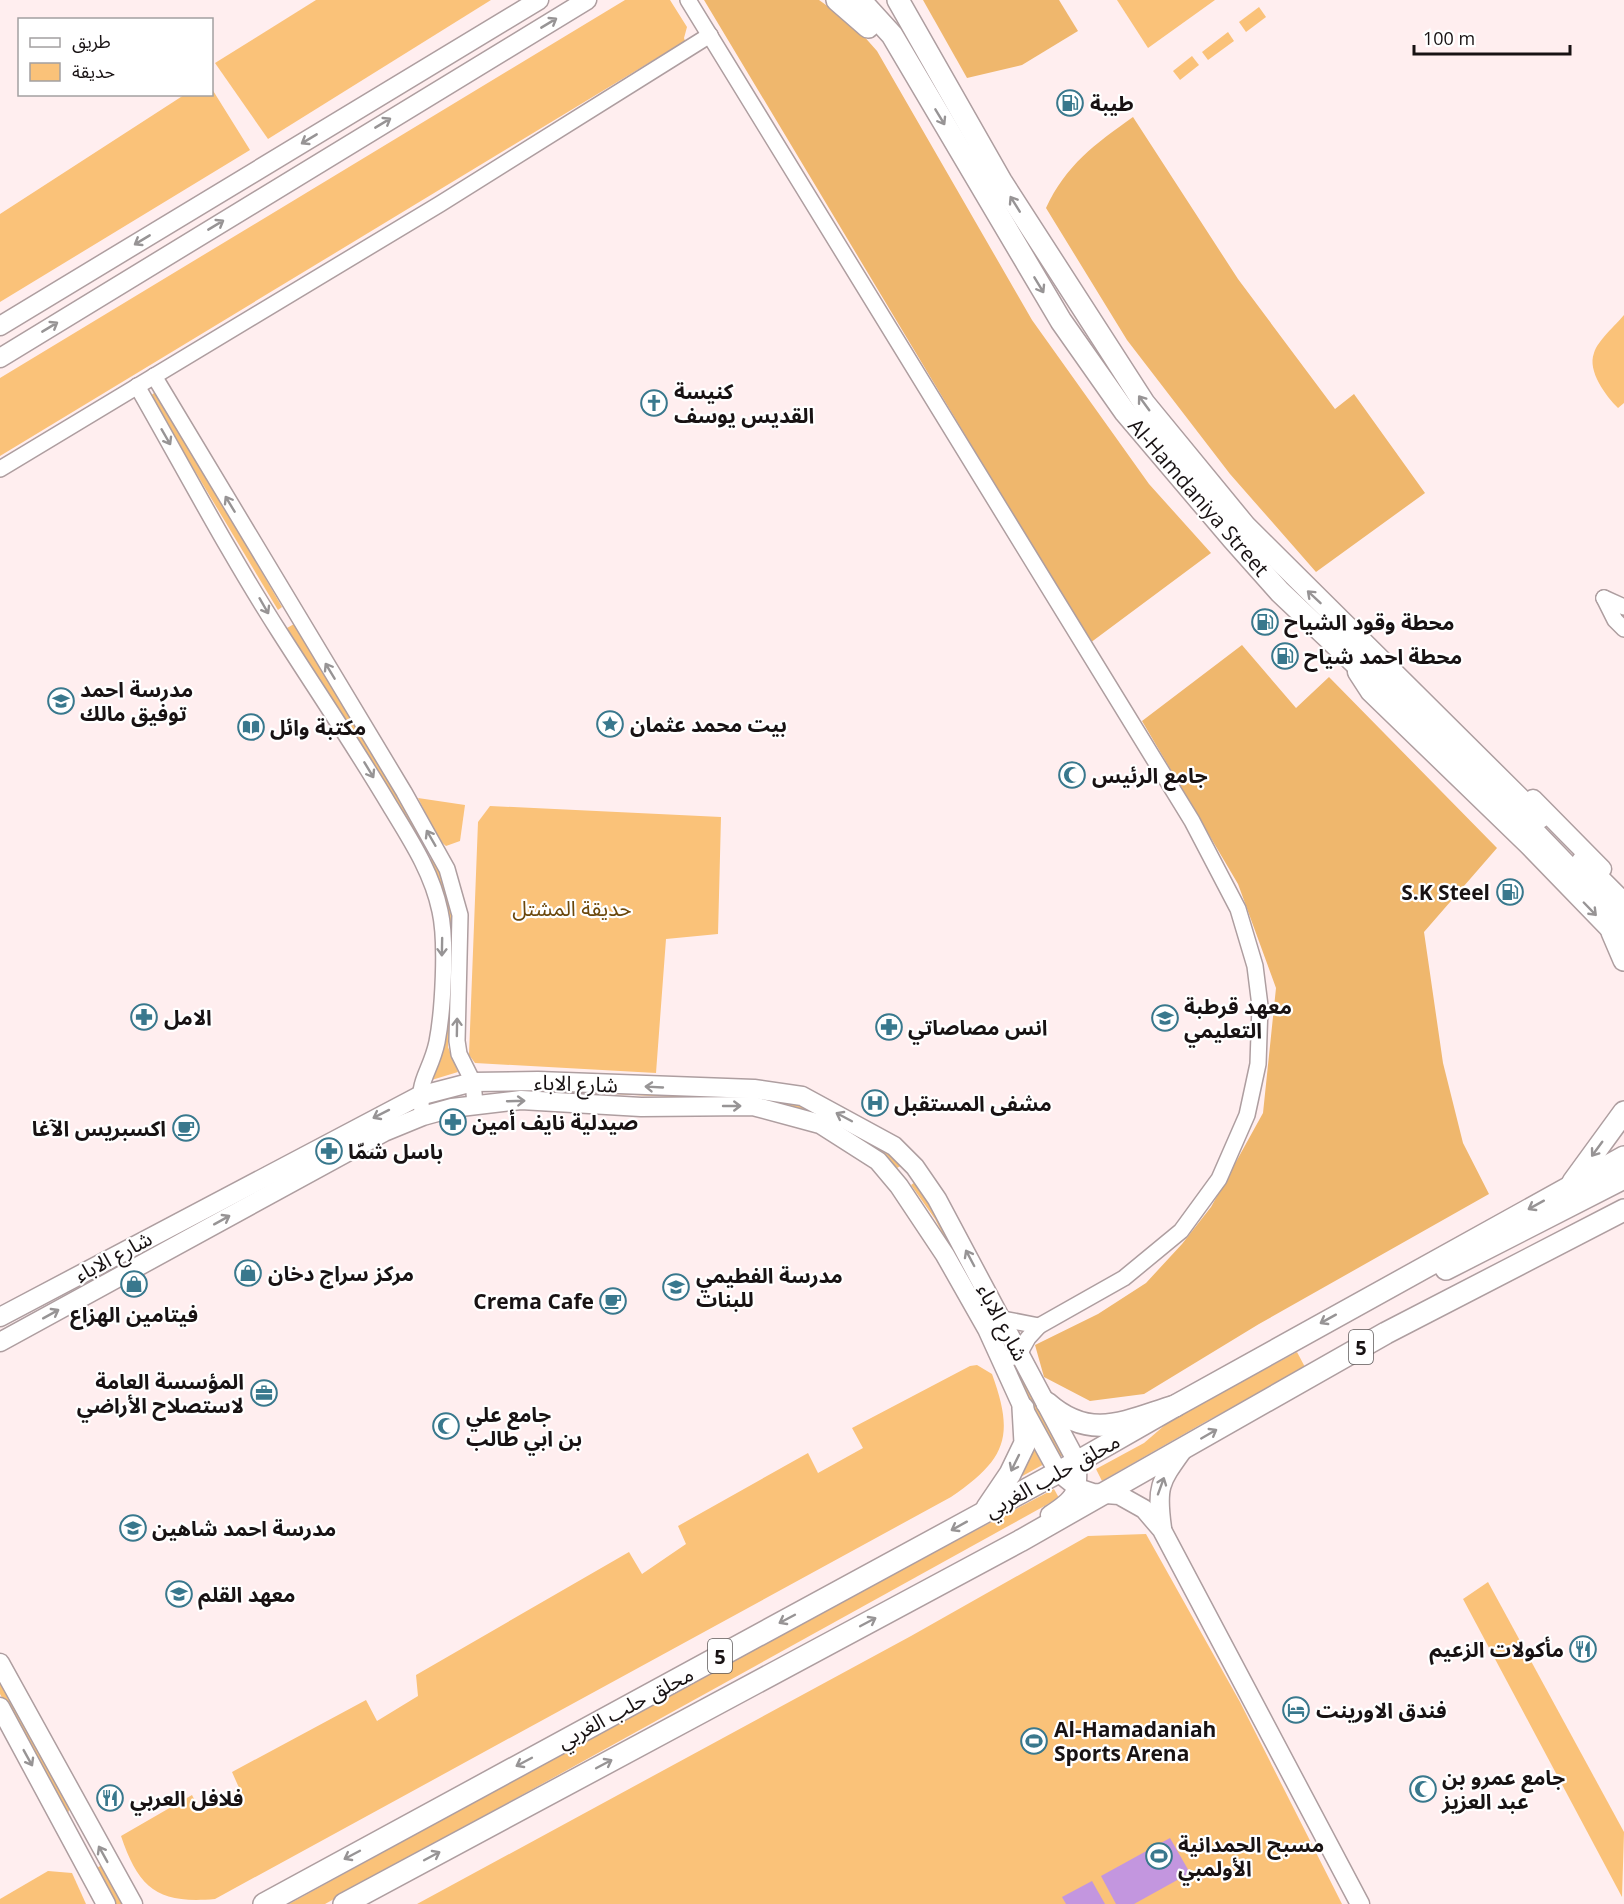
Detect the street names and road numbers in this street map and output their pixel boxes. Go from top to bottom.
street label: Al-Hamdaniya Street [1123,412,1275,582]
street label: شارع الاباء [533,1068,618,1100]
street label: شارع الاباء [69,1224,158,1290]
street label: شارع الاباء [969,1278,1035,1367]
road number: 5 [1349,1330,1373,1364]
street label: محلق حلب الغربي [979,1426,1126,1526]
road number: 5 [708,1639,732,1673]
street label: محلق حلب الغربي [552,1659,699,1757]

